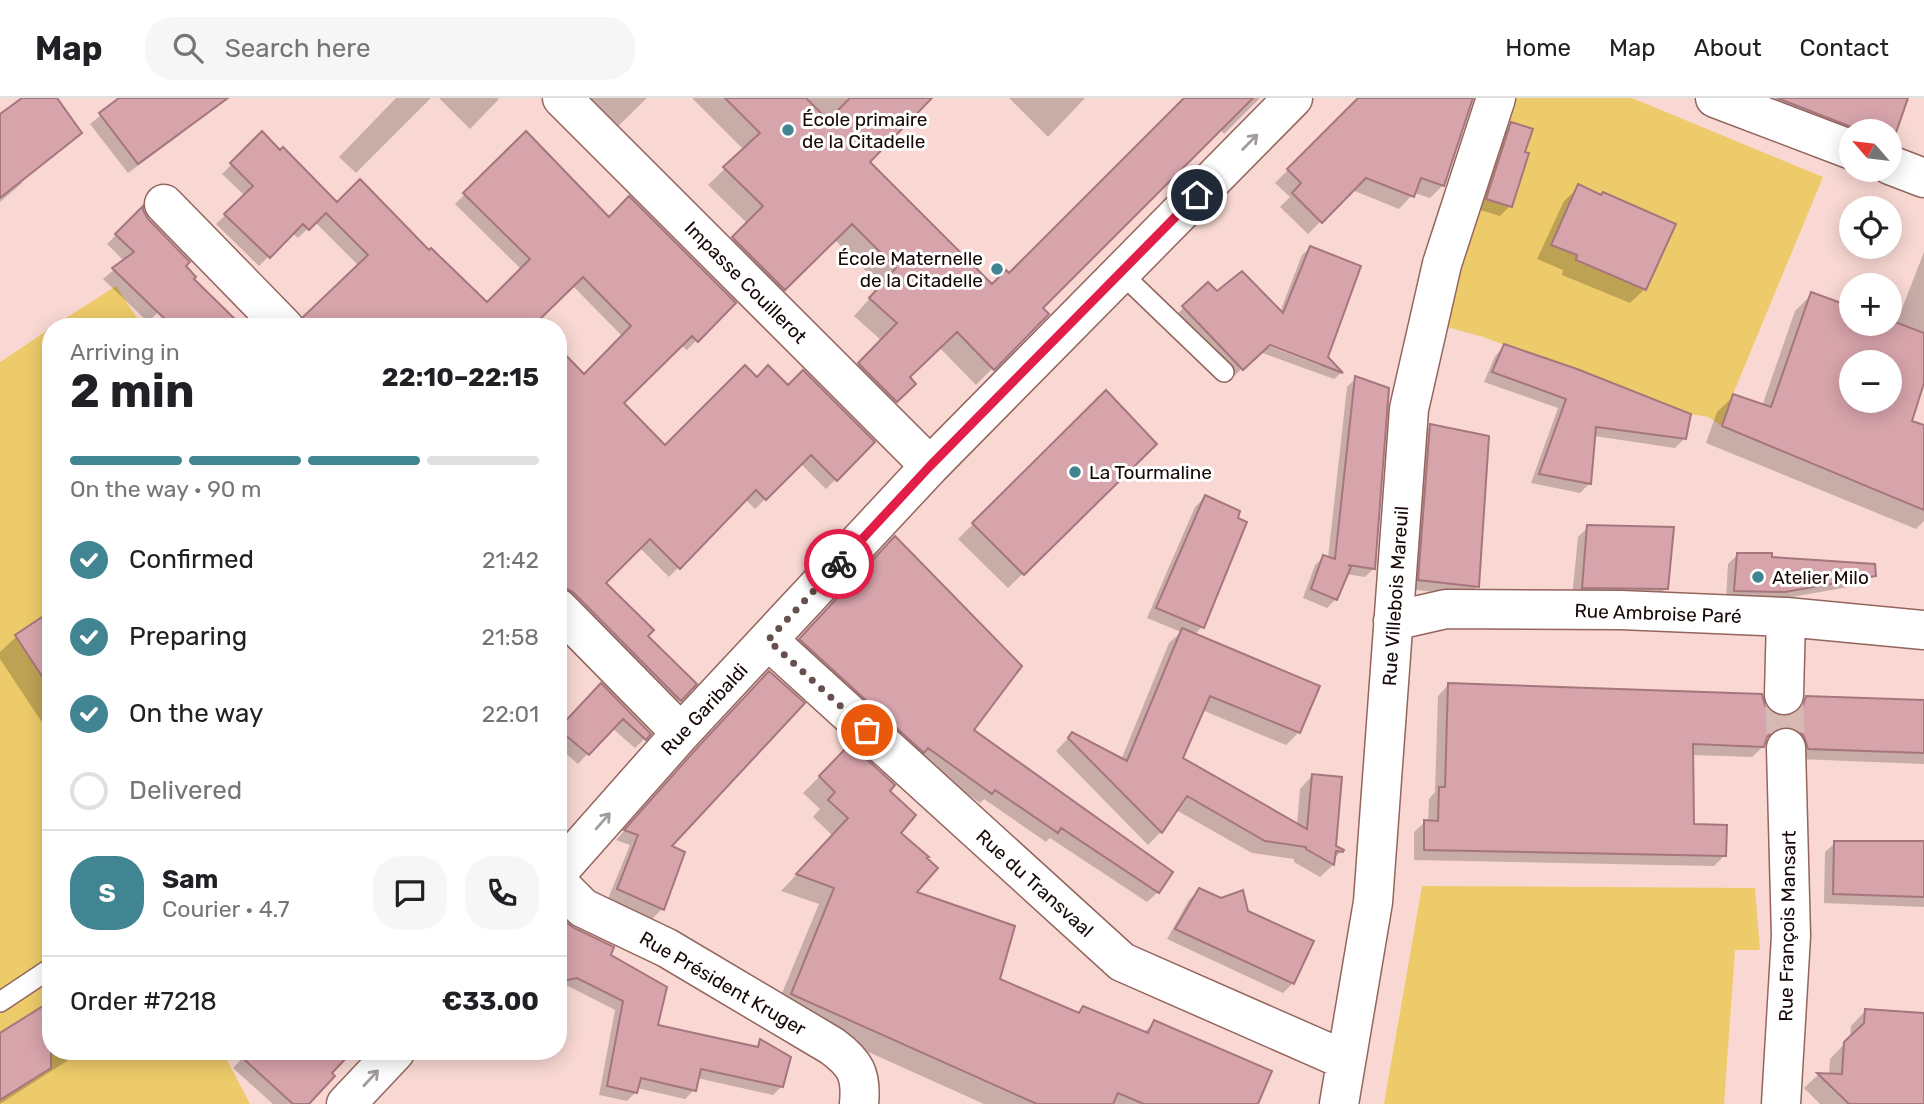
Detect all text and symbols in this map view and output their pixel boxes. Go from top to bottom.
search box [145,17,635,80]
text: Map [35,29,103,68]
icon: search [169,29,207,67]
text: Search here [225,33,370,64]
text: Home [1505,34,1571,62]
text: Map [1609,34,1656,62]
text: About [1694,34,1762,62]
text: Contact [1800,34,1889,62]
place label: École primaire de la Citadelle [802,108,928,153]
north arrow [1839,119,1902,182]
map controls [1839,119,1902,413]
marker: École primaire de la Citadelle [780,122,796,138]
one-way arrow [1241,133,1258,150]
pin [1167,165,1227,225]
icon: home [1178,176,1216,214]
button: locate [1839,196,1902,259]
street label: Impasse Couillerot [680,216,812,349]
place label: École Maternelle de la Citadelle [837,247,983,292]
marker: École Maternelle de la Citadelle [989,261,1005,277]
button: + [1839,273,1902,336]
text: Arriving in [70,338,180,366]
button: − [1839,350,1902,413]
text: 22:10–22:15 [382,362,539,393]
text: 2 min [70,364,195,419]
place label: La Tourmaline [1089,461,1212,484]
marker: La Tourmaline [1067,464,1083,480]
text: On the way · 90 m [70,475,261,503]
street label: Rue Villebois Mareuil [1378,505,1413,687]
courier [804,529,874,599]
icon: check [70,541,108,579]
text: Confirmed [129,544,254,575]
icon: bike [820,545,858,583]
text: 21:42 [482,546,539,574]
place label: Atelier Milo [1772,566,1869,589]
marker: Atelier Milo [1750,569,1766,585]
street label: Rue Ambroise Paré [1574,599,1742,628]
icon: check [70,618,108,656]
text: Preparing [129,621,247,652]
text: 21:58 [481,623,539,651]
street label: Rue Garibaldi [656,659,753,760]
icon: check [70,695,108,733]
text: On the way [129,698,263,729]
text: 22:01 [482,700,539,728]
pin [837,700,897,760]
icon: bag [848,711,886,749]
text: Delivered [129,775,242,806]
one-way arrow [595,812,611,830]
street label: Rue du Transvaal [971,825,1098,942]
street label: Rue François Mansart [1774,830,1801,1022]
button: chat [373,856,447,930]
button: phone [465,856,539,930]
text: Sam [162,864,218,895]
text: S [98,878,116,909]
text: Courier · 4.7 [162,895,289,923]
street label: Rue Président Kruger [636,926,811,1041]
text: Order #7218 [70,986,217,1017]
text: €33.00 [442,986,539,1017]
one-way arrow [362,1070,379,1087]

